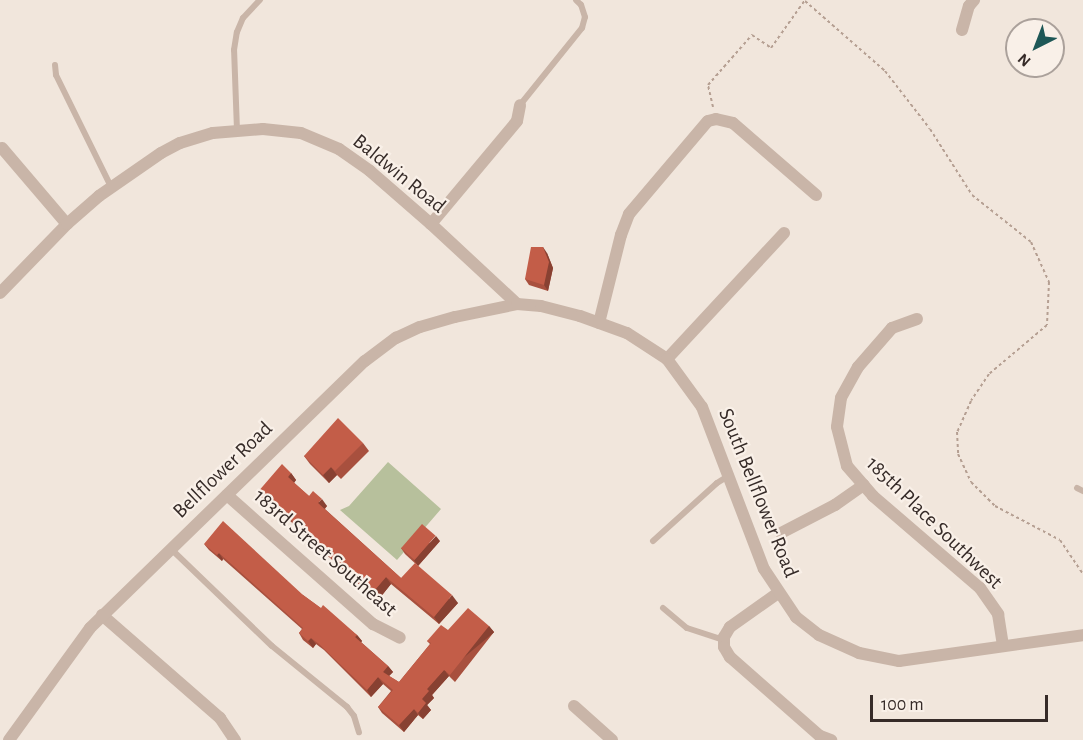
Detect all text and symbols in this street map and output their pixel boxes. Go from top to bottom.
north arrow [1005,18,1065,78]
text: N [1015,50,1034,70]
street label: Baldwin Road [347,129,451,219]
street label: South Bellflower Road [713,405,803,581]
street label: Bellflower Road [168,416,278,524]
street label: 185th Place Southwest [861,451,1007,595]
street label: 183rd Street Southeast [248,484,402,622]
scale bar [873,683,1052,721]
text: 100 m [881,696,924,714]

